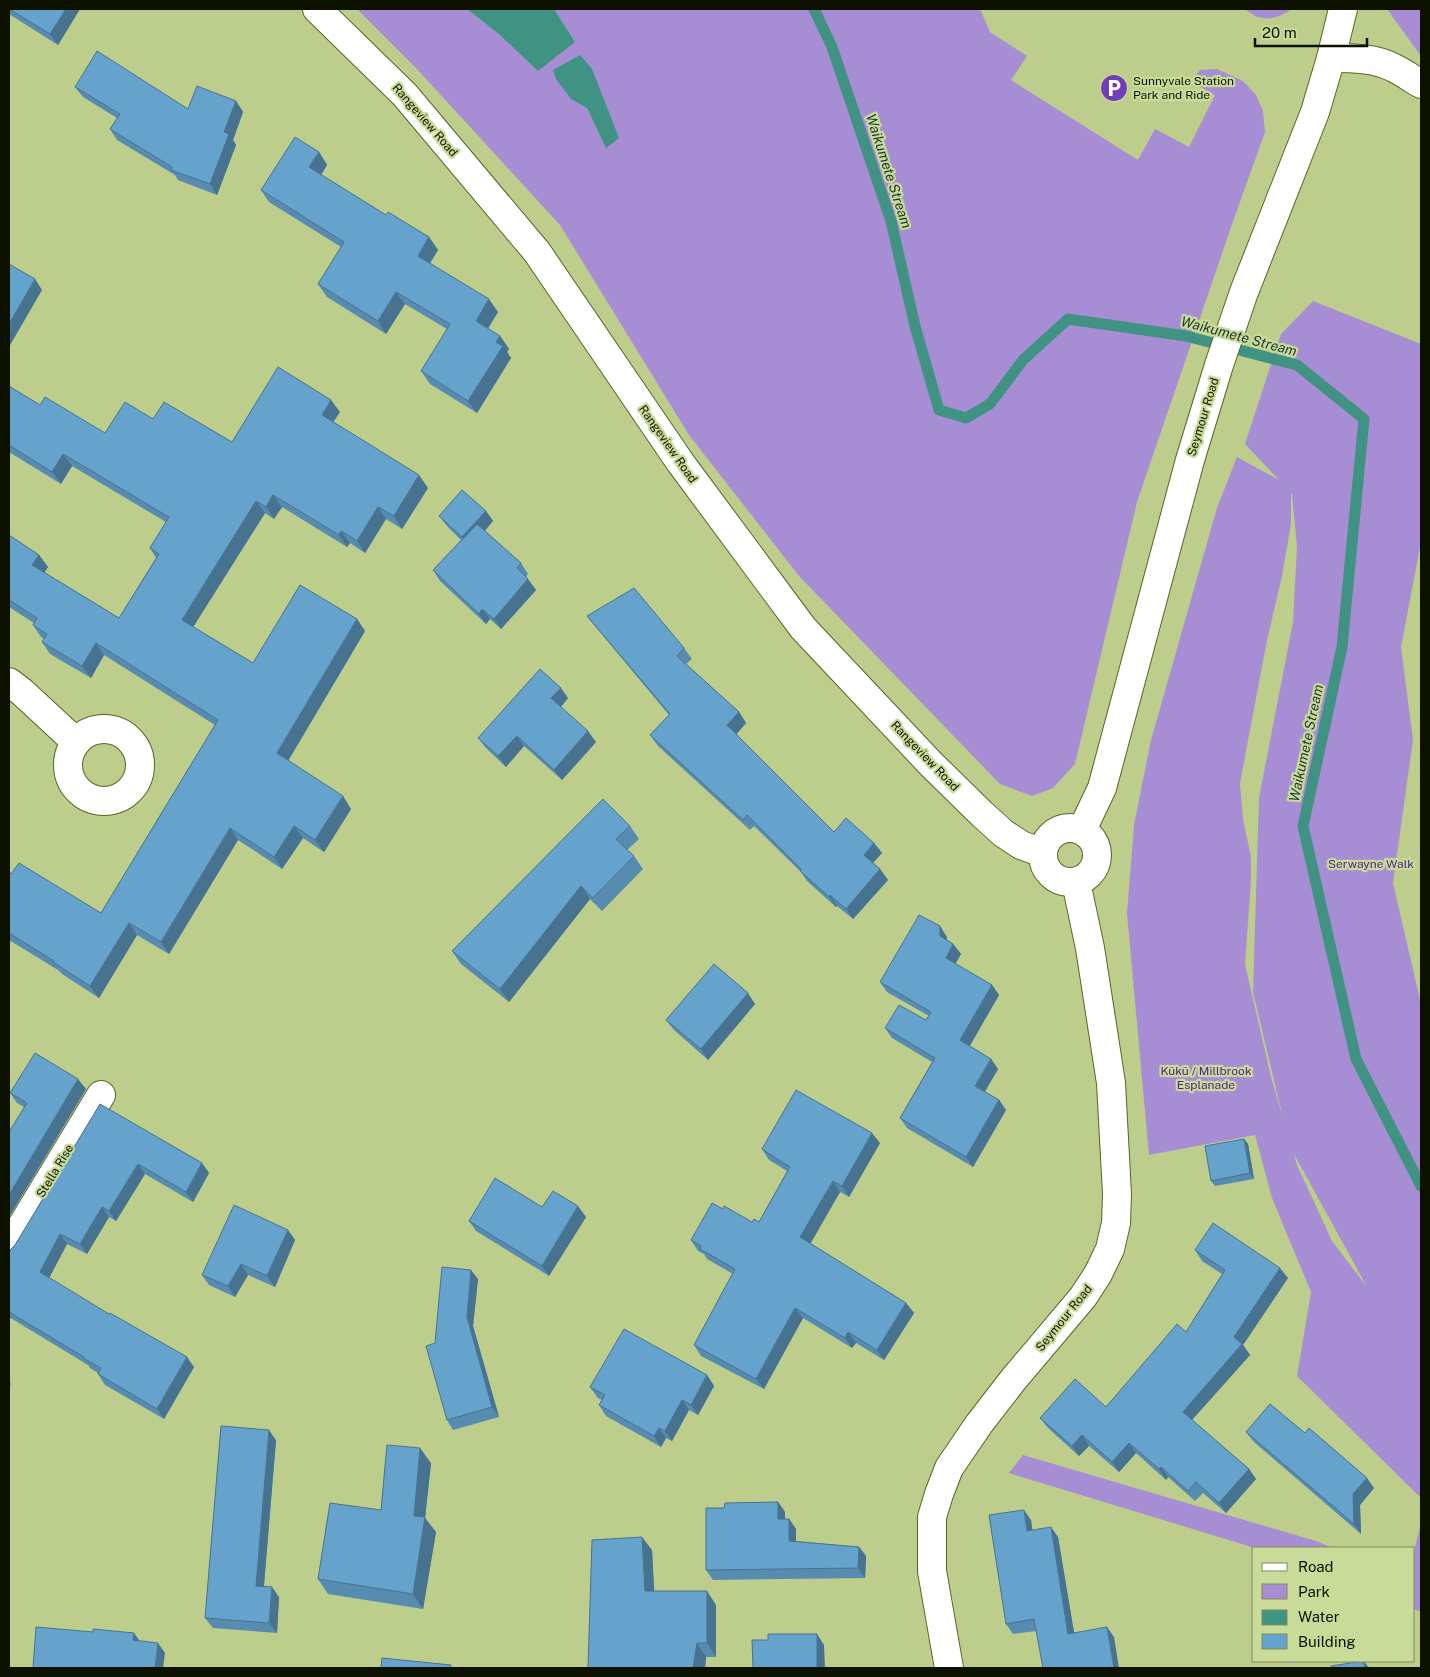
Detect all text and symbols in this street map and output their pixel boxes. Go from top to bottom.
scale bar [1255,15,1368,47]
text: 20 m [1262,24,1297,41]
parking icon: Sunnyvale Station Park and Ride [1099,73,1129,103]
place label: Sunnyvale Station Park and Ride [1133,74,1234,102]
street label: Rangeview Road [390,81,460,159]
water label: Waikumete Stream [863,112,915,230]
water label: Waikumete Stream [1179,313,1299,359]
street label: Seymour Road [1184,376,1222,458]
street label: Rangeview Road [636,402,700,486]
water label: Waikumete Stream [1286,683,1326,803]
street label: Rangeview Road [888,718,962,794]
park label: Serwayne Walk [1328,857,1414,871]
park label: Kūkū / Millbrook Esplanade [1160,1064,1252,1092]
street label: Stella Rise [34,1142,76,1200]
street label: Seymour Road [1033,1282,1095,1354]
legend [1252,1547,1415,1662]
text: Road [1298,1558,1334,1575]
text: Park [1298,1583,1330,1600]
text: Water [1298,1608,1340,1625]
text: Building [1298,1633,1356,1650]

